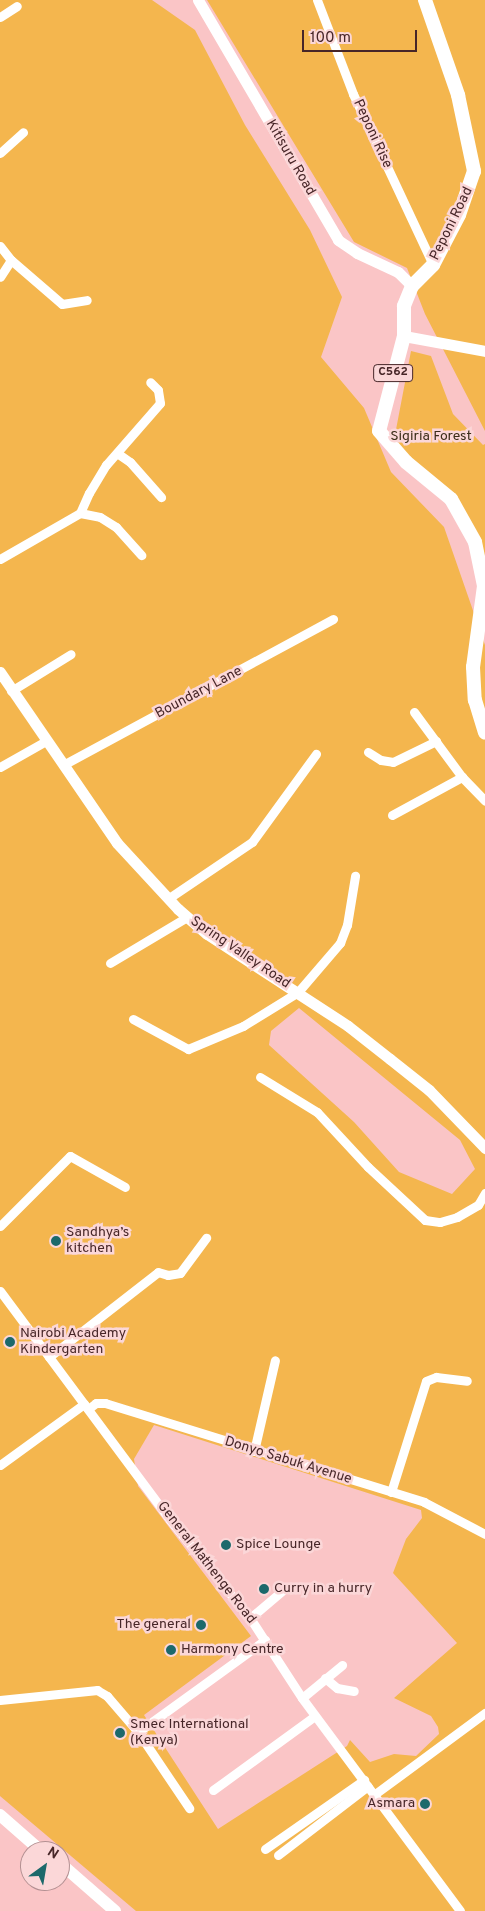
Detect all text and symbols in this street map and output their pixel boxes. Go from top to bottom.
scale bar [305,20,420,52]
text: 100 m [310,29,351,48]
street label: Peponi Rise [349,97,395,171]
street label: Kitisuru Road [262,117,318,199]
street label: Peponi Road [427,185,477,263]
road number: C562 [373,363,413,382]
park label: Sigiria Forest [390,429,472,445]
street label: Boundary Lane [153,663,245,723]
street label: Spring Valley Road [187,913,293,993]
place label: Sandhya’s kitchen [66,1225,129,1258]
marker: Sandhya’s kitchen [50,1235,62,1247]
place label: Nairobi Academy Kindergarten [20,1326,127,1358]
marker: Nairobi Academy Kindergarten [4,1336,16,1348]
street label: Donyo Sabuk Avenue [222,1434,354,1488]
street label: General Mathenge Road [153,1499,259,1627]
place label: Spice Lounge [236,1537,321,1553]
marker: Spice Lounge [220,1539,232,1551]
place label: Curry in a hurry [274,1581,372,1597]
marker: Curry in a hurry [258,1583,270,1595]
place label: The general [116,1617,191,1633]
marker: The general [195,1619,207,1631]
place label: Harmony Centre [181,1642,283,1658]
marker: Harmony Centre [165,1644,177,1656]
place label: Smec International (Kenya) [130,1717,249,1750]
marker: Smec International (Kenya) [114,1727,126,1739]
place label: Asmara [367,1796,415,1812]
marker: Asmara [419,1798,431,1810]
north arrow [20,1841,70,1891]
text: N [44,1844,61,1864]

